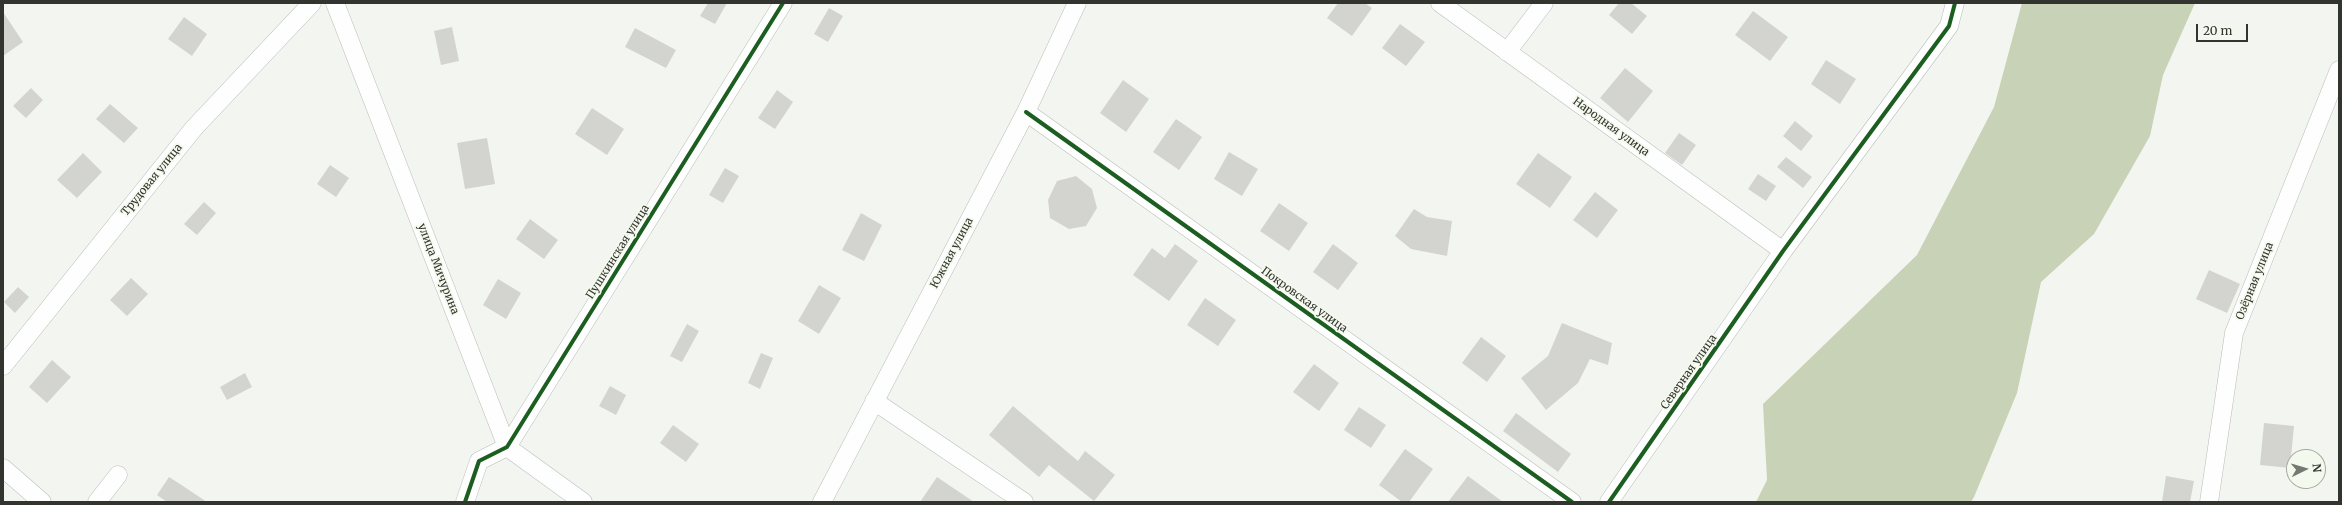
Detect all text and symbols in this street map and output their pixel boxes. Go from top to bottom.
scale bar [2198,16,2250,42]
text: 20 m [2203,23,2232,38]
street label: Народная улица [1570,95,1652,159]
street label: Трудовая улица [119,141,185,219]
street label: Пушкинская улица [584,202,652,302]
street label: Южная улица [928,215,976,291]
street label: улица Мичурина [415,222,461,316]
street label: Озёрная улица [2233,240,2277,322]
street label: Покровская улица [1258,264,1350,336]
street label: Северная улица [1658,332,1720,412]
north arrow [2286,449,2326,489]
text: N [2310,463,2324,473]

